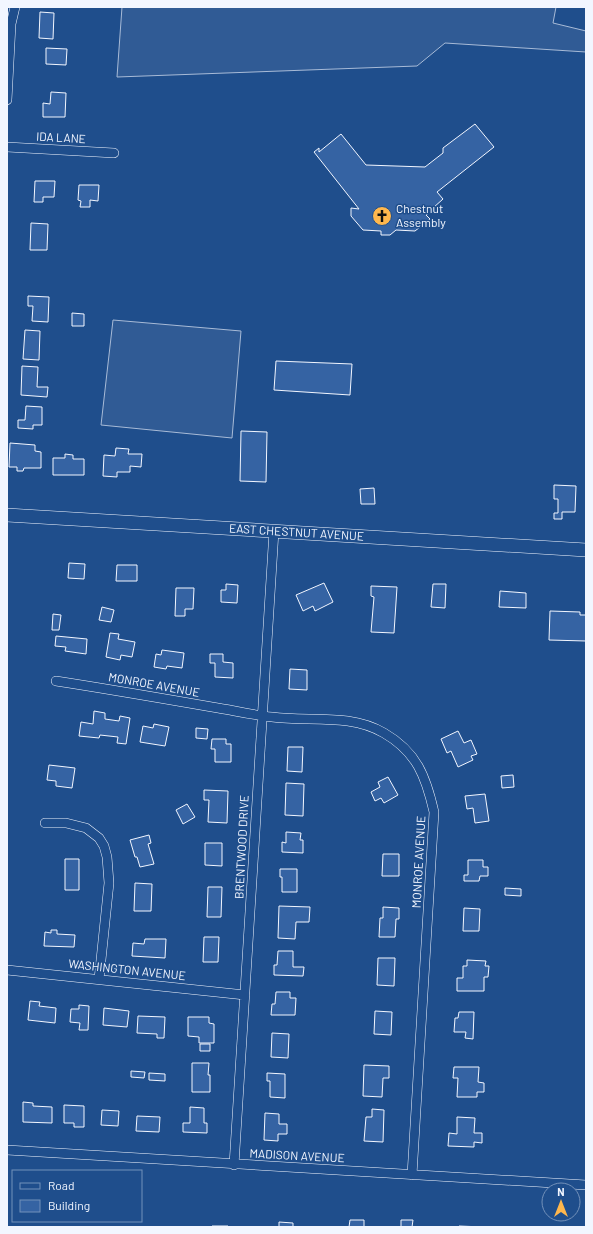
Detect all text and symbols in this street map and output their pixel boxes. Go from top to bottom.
street label: IDA LANE [36,129,86,145]
place label: Chestnut Assembly [396,201,446,229]
church icon: Chestnut Assembly [371,205,393,227]
street label: EAST CHESTNUT AVENUE [229,520,365,543]
street label: MONROE AVENUE [107,669,201,699]
street label: BRENTWOOD DRIVE [231,795,251,899]
street label: MONROE AVENUE [409,815,427,909]
street label: WASHINGTON AVENUE [68,956,186,982]
street label: MADISON AVENUE [249,1146,345,1164]
legend [12,1170,142,1222]
text: Road [48,1178,75,1192]
north arrow [541,1182,581,1222]
text: N [557,1185,565,1198]
text: Building [48,1198,90,1212]

